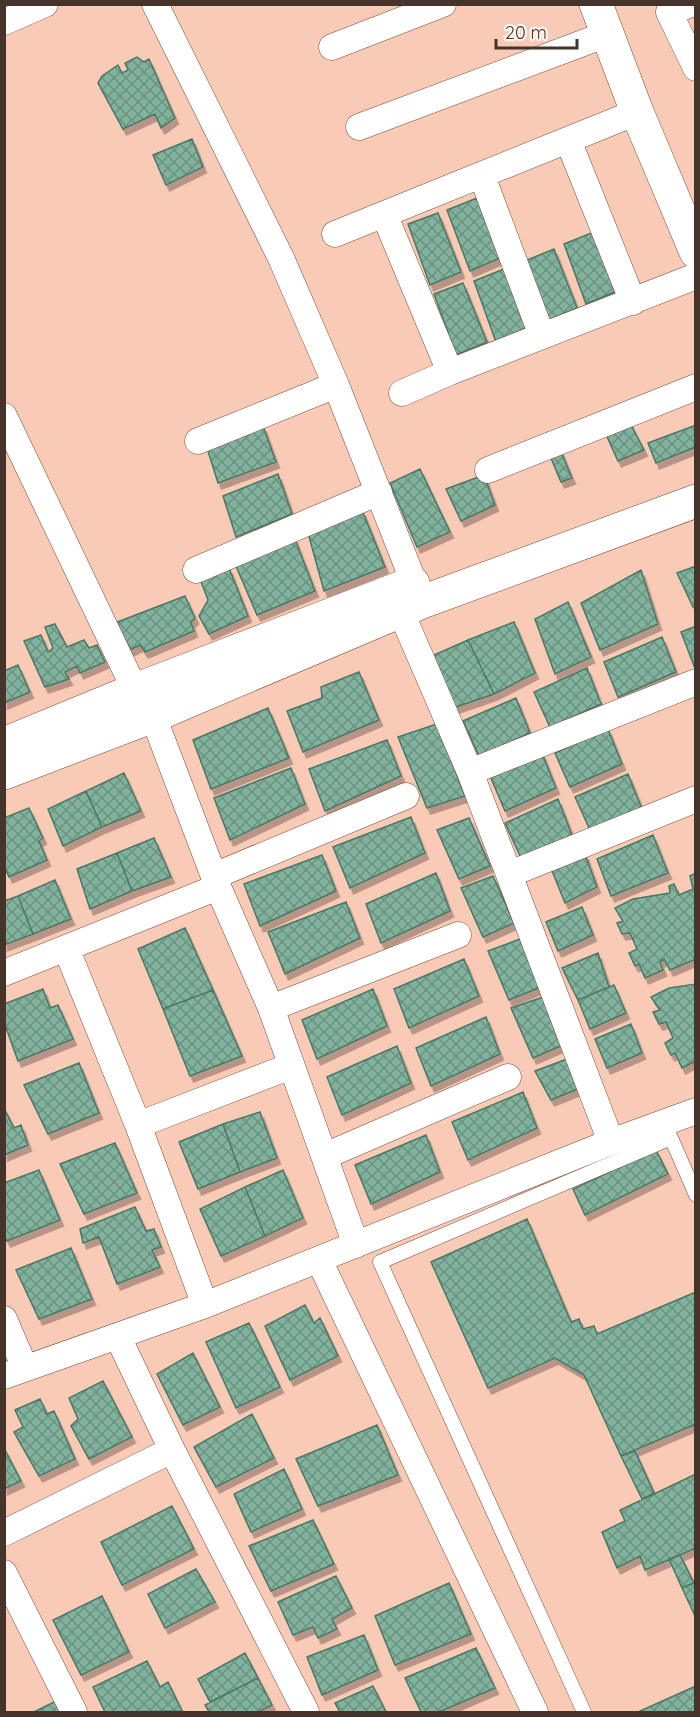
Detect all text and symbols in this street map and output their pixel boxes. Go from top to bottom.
scale bar [496,12,577,50]
text: 20 m [505,21,547,44]

